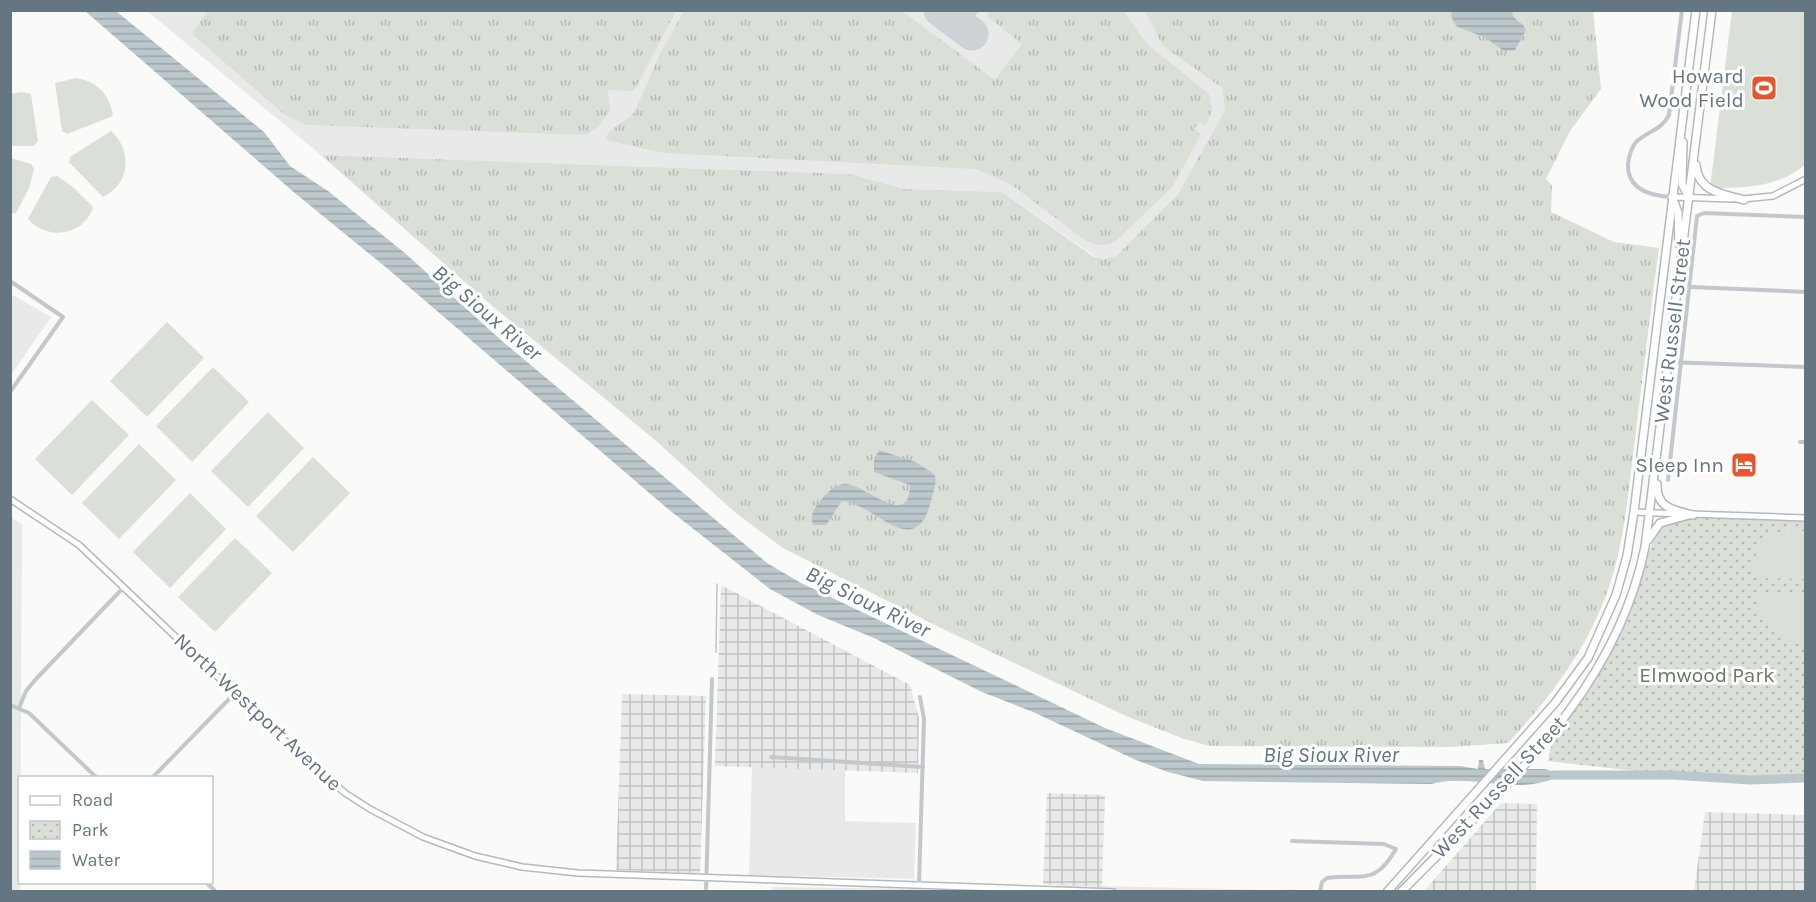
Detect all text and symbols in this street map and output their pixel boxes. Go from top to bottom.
place label: Howard Wood Field [1639,64,1744,112]
sports icon: Howard Wood Field [1749,73,1779,103]
street label: West Russell Street [1649,237,1695,425]
water label: Big Sioux River [427,260,548,367]
hotel icon: Sleep Inn [1729,450,1759,480]
place label: Sleep Inn [1635,453,1724,477]
water label: Big Sioux River [801,561,936,644]
street label: North Westport Avenue [169,628,347,796]
park label: Elmwood Park [1639,663,1775,687]
street label: West Russell Street [1427,711,1571,863]
water label: Big Sioux River [1263,742,1400,768]
legend [18,776,213,884]
text: Road [72,789,113,811]
text: Park [72,819,109,841]
text: Water [72,849,120,871]

